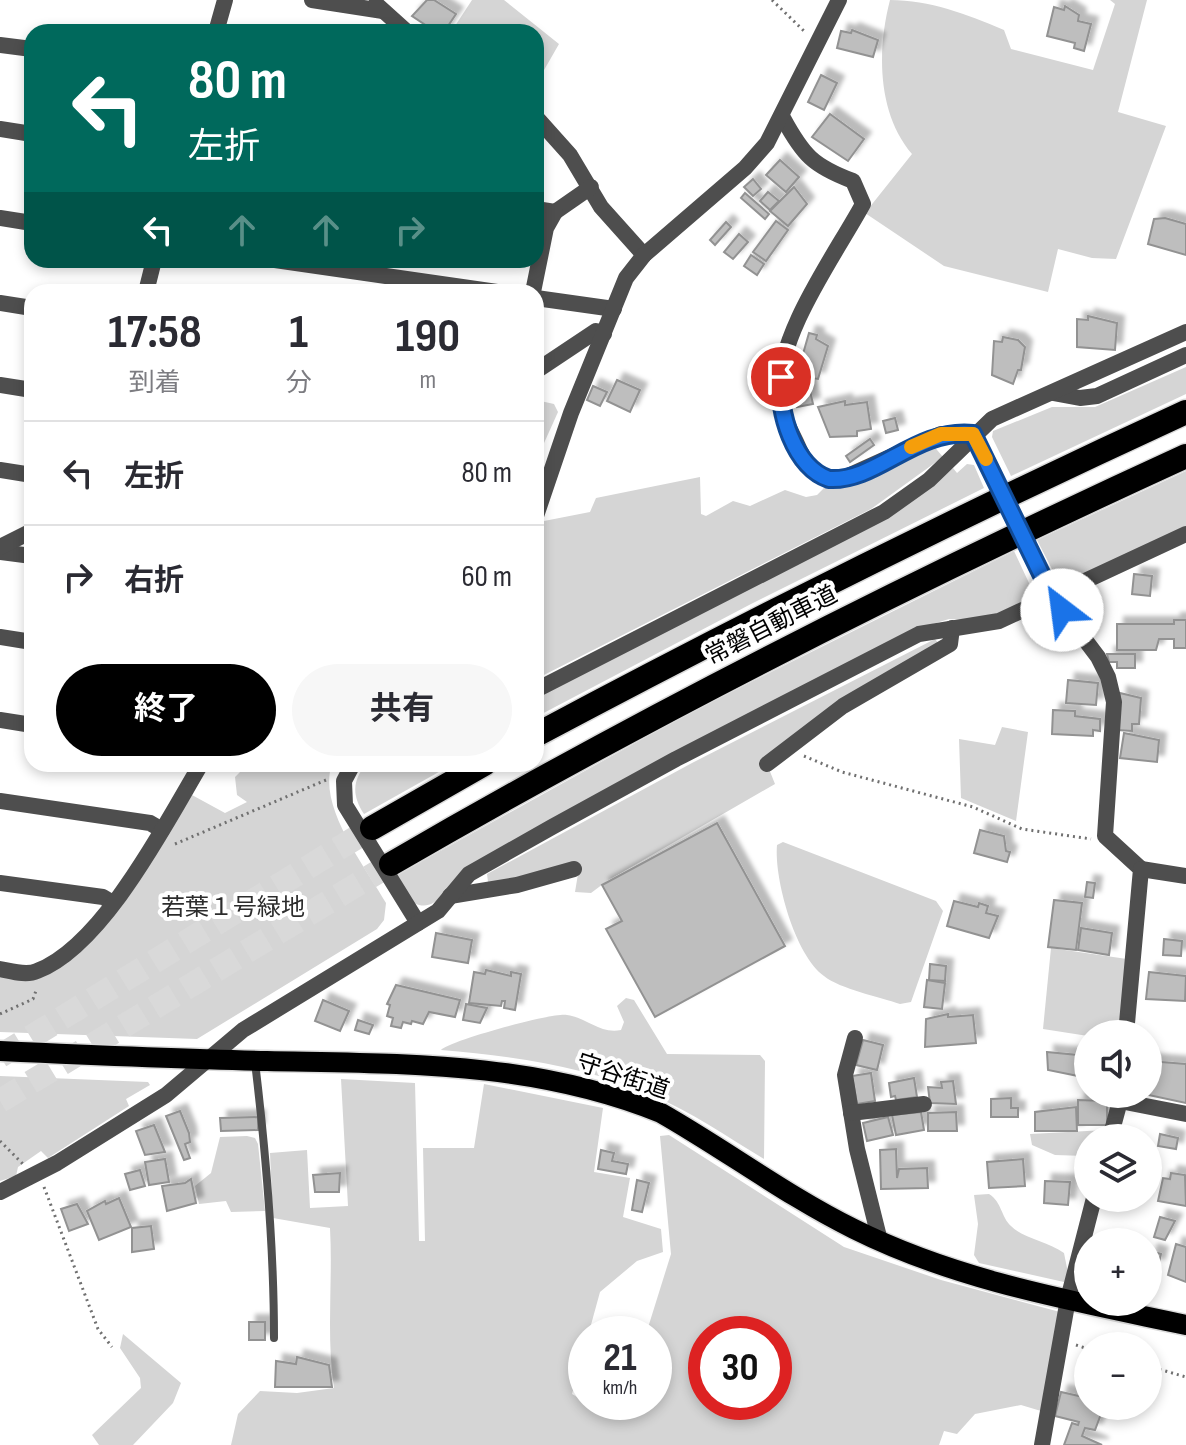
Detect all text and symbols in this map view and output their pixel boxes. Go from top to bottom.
text: 80 m [188,48,287,115]
icon: left [56,56,160,160]
text: 左折 [188,126,260,169]
icon: left [136,208,180,252]
icon: ahead [220,208,264,252]
icon: ahead [304,208,348,252]
icon: right [388,208,432,252]
text: 17:58 [108,304,202,361]
text: 1 [289,304,308,361]
text: 190 [396,308,460,365]
pin [747,343,815,411]
icon: arrive [759,355,803,399]
text: m [419,365,436,396]
text: 到着 [129,368,181,399]
text: 分 [286,368,312,399]
icon: left [56,451,100,495]
text: 80 m [461,455,512,491]
text: 左折 [124,459,184,495]
icon: right [56,555,100,599]
text: 60 m [461,559,512,595]
text: 右折 [124,563,184,599]
position arrow [1020,568,1104,652]
street label: 常磐自動車道 [700,580,842,671]
button: 終了 [56,664,276,756]
button: 共有 [292,664,512,756]
park label: 若葉１号緑地 [161,893,305,922]
map controls [1074,1020,1162,1420]
button: sound [1074,1020,1162,1108]
street label: 守谷街道 [573,1048,673,1105]
button: layers [1074,1124,1162,1212]
button: + [1074,1228,1162,1316]
speed limit sign: 30 [688,1316,792,1420]
button: − [1074,1332,1162,1420]
text: 21 [603,1334,637,1382]
text: km/h [603,1376,637,1400]

